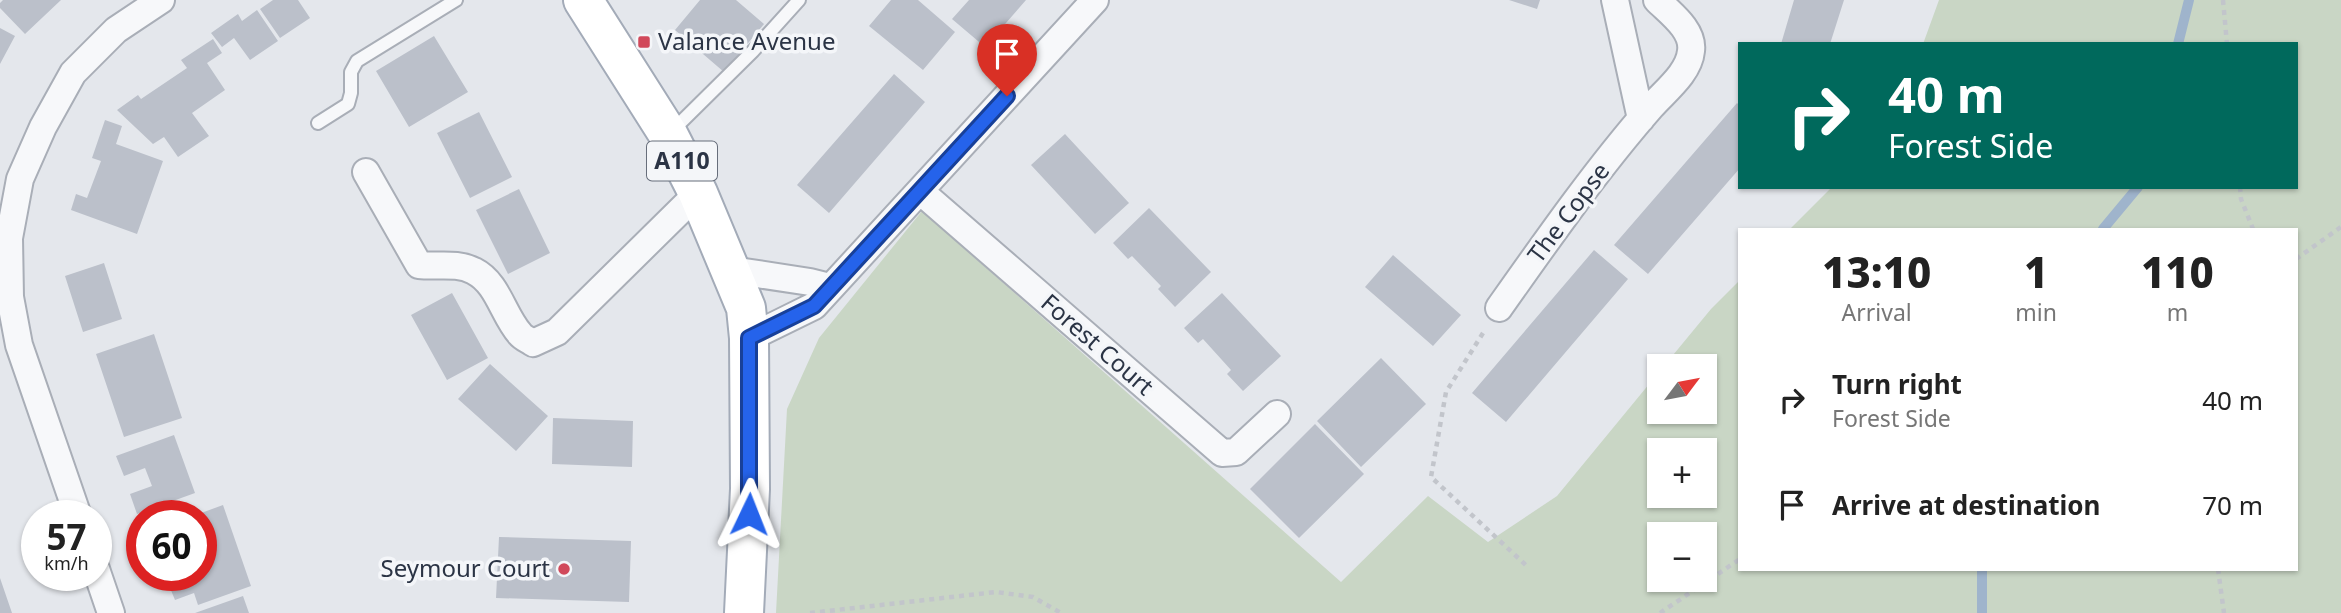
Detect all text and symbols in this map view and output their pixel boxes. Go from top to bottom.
place label: Valance Avenue [658,24,835,57]
pin [977,24,1037,96]
marker: Valance Avenue [636,34,652,50]
icon: arrive [988,35,1026,73]
text: 40 m [1888,61,2005,127]
icon: right [1773,70,1864,161]
text: Forest Side [1888,124,2053,167]
road number: A110 [647,142,717,180]
street label: The Copse [1519,155,1616,269]
text: 13:10 [1822,243,1931,300]
text: 1 [2024,243,2048,300]
text: 110 [2141,243,2214,300]
street label: Forest Court [1035,286,1162,402]
text: Arrival [1842,296,1912,328]
text: min [2015,296,2057,328]
text: m [2167,296,2188,328]
north arrow [1647,354,1717,424]
map controls [1647,354,1717,592]
text: Turn right [1832,366,1962,402]
icon: right [1773,381,1811,419]
text: 40 m [2202,382,2263,418]
text: Forest Side [1832,402,1951,434]
button: + [1647,438,1717,508]
position arrow [712,477,786,551]
icon: arrive [1773,486,1811,524]
text: Arrive at destination [1832,487,2101,523]
text: 70 m [2202,487,2263,523]
speed limit sign: 60 [126,500,217,591]
text: 57 [46,513,87,560]
button: − [1647,522,1717,592]
text: km/h [44,551,89,575]
place label: Seymour Court [380,551,550,584]
marker: Seymour Court [556,561,572,577]

